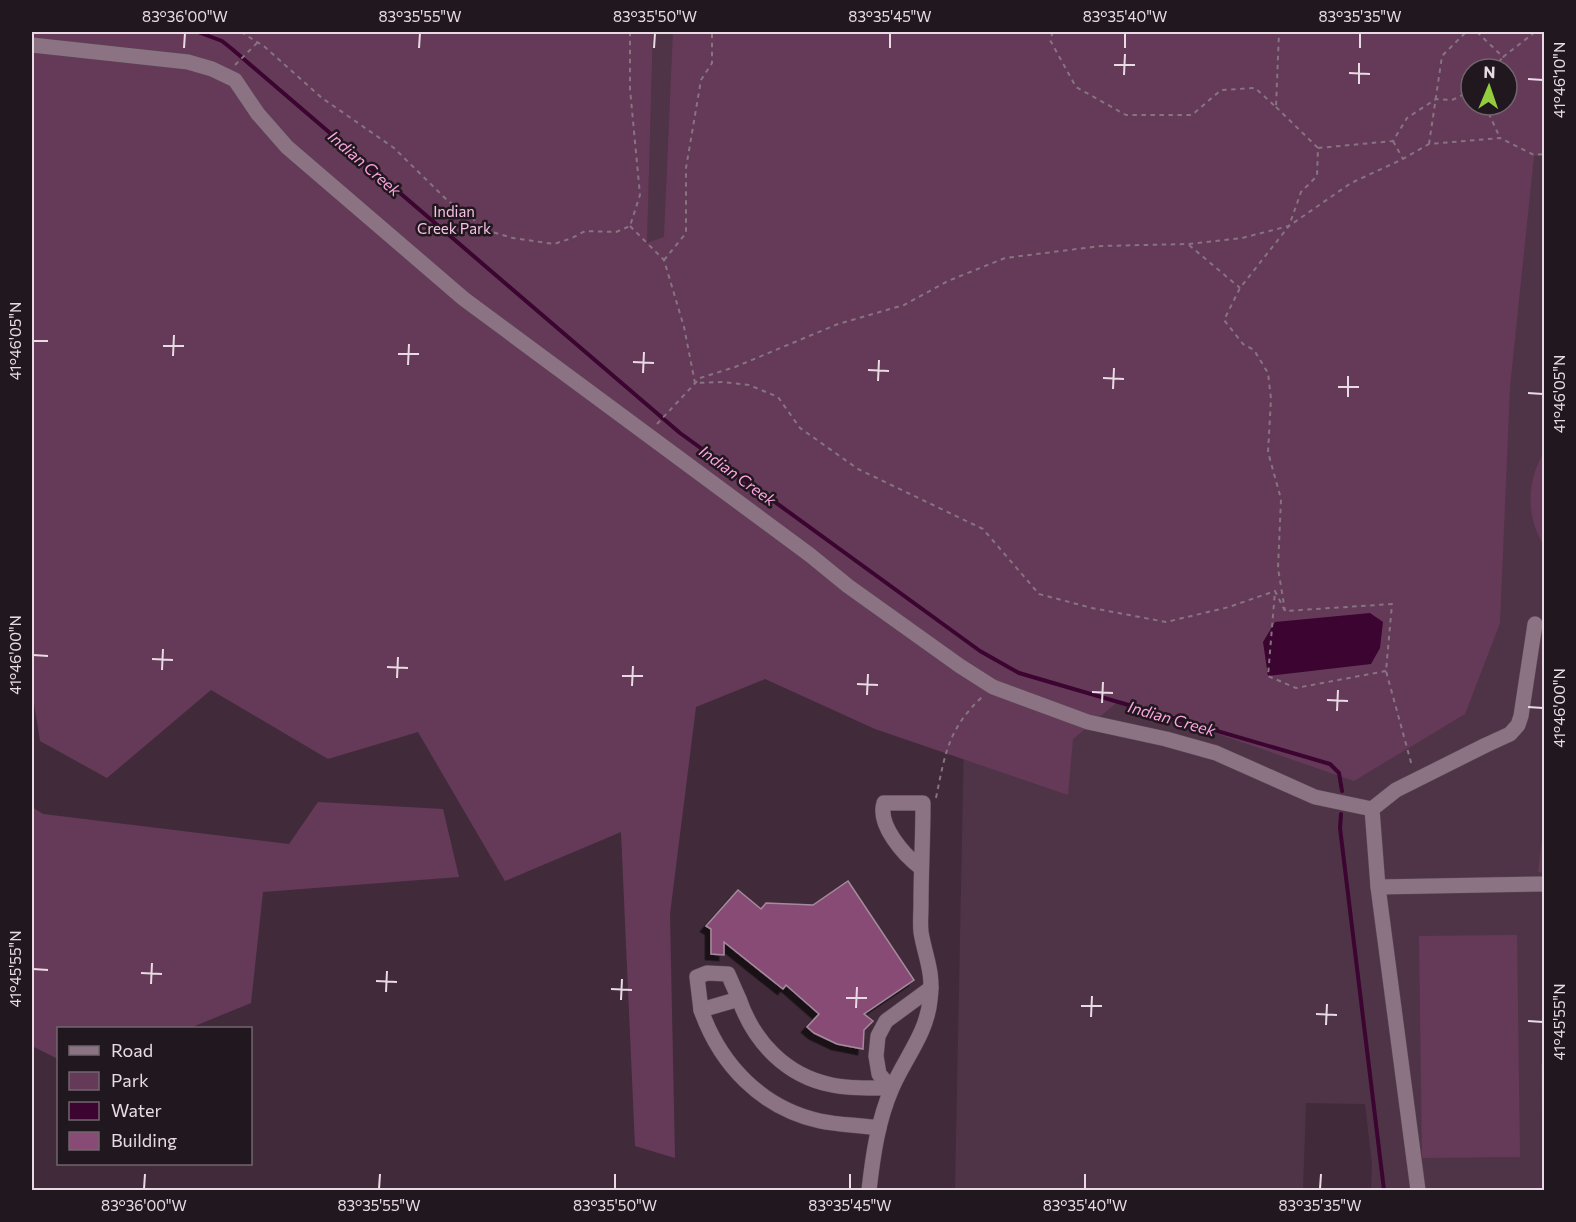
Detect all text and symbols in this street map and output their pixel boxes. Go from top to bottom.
text: 83°36'00"W [142,7,228,25]
text: 83°35'55"W [379,7,461,25]
text: 83°35'50"W [613,7,697,25]
text: 83°35'45"W [848,7,932,25]
text: 83°35'40"W [1083,7,1167,25]
text: 83°35'35"W [1319,7,1401,25]
text: 41°46'10"N [1550,42,1568,118]
north arrow [1459,57,1519,117]
text: N [1483,62,1496,81]
water label: Indian Creek [325,126,406,200]
park label: Indian Creek Park [417,202,491,237]
text: 41°46'05"N [6,302,24,380]
text: 41°46'05"N [1550,355,1568,433]
water label: Indian Creek [696,441,780,509]
text: 41°46'00"N [6,615,24,695]
text: 41°46'00"N [1550,668,1568,748]
water label: Indian Creek [1126,696,1218,740]
text: 41°45'55"N [6,931,24,1007]
text: 41°45'55"N [1550,984,1568,1060]
legend [57,1027,252,1165]
text: Road [111,1039,153,1061]
text: Park [111,1069,149,1091]
text: Water [111,1099,162,1121]
text: Building [111,1129,177,1151]
text: 83°36'00"W [101,1196,187,1214]
text: 83°35'55"W [338,1196,420,1214]
text: 83°35'50"W [573,1196,657,1214]
text: 83°35'45"W [808,1196,892,1214]
text: 83°35'40"W [1043,1196,1127,1214]
text: 83°35'35"W [1279,1196,1361,1214]

